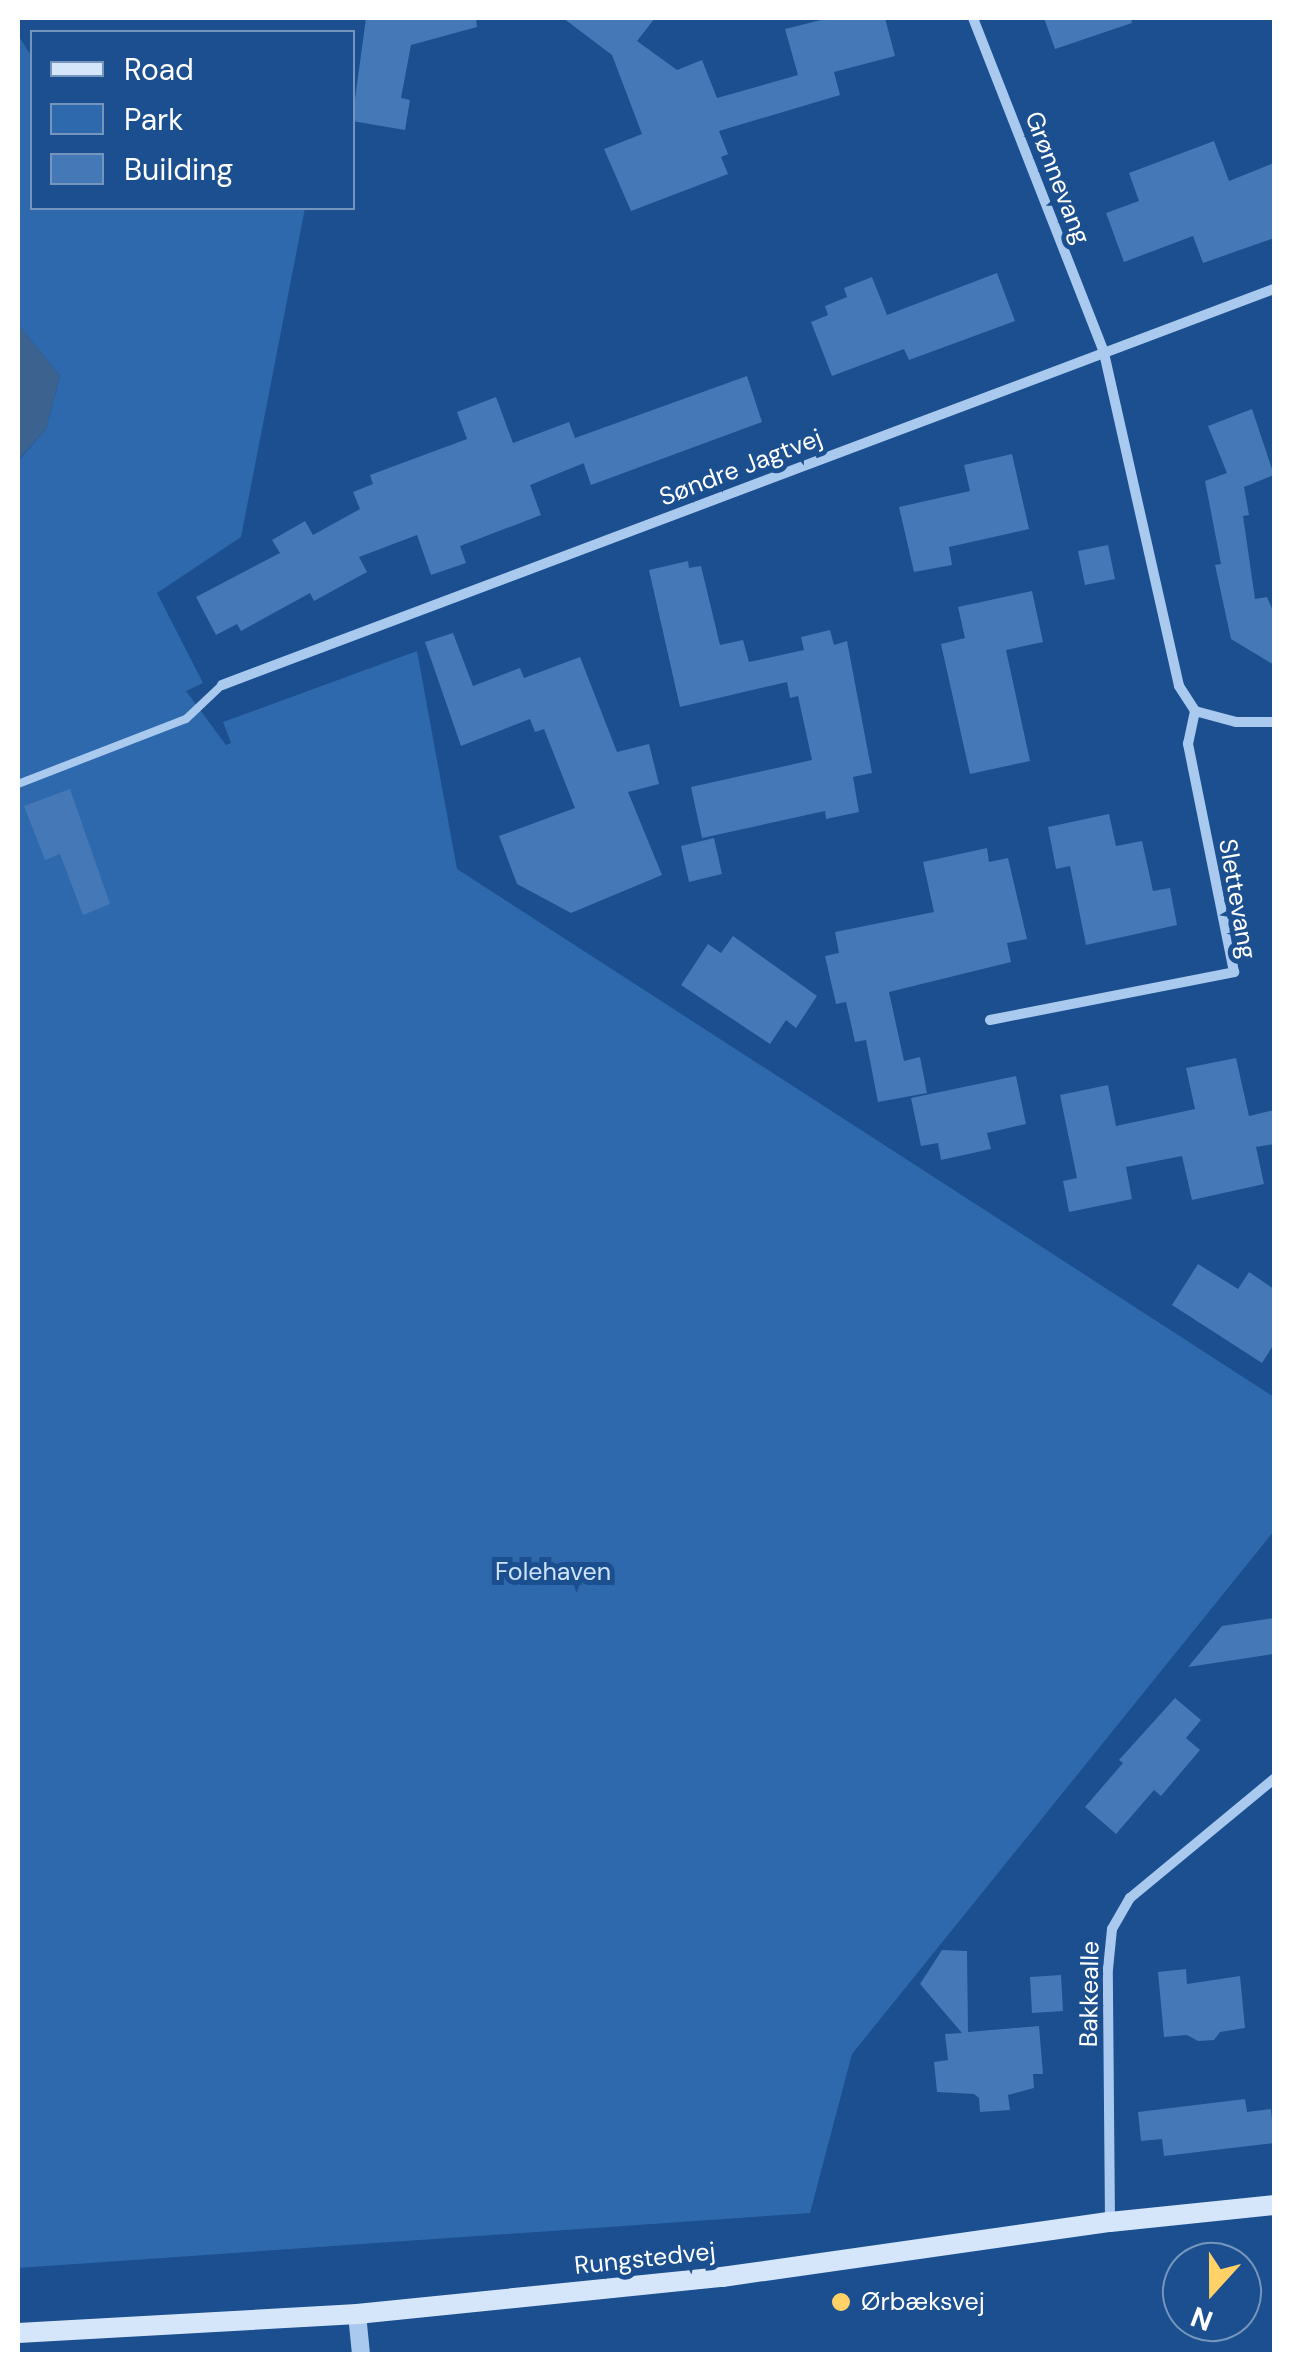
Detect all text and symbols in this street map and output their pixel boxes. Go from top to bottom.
legend [30,30,355,210]
text: Road [124,50,194,89]
text: Park [124,100,183,139]
street label: Grønnevang [1018,108,1096,248]
text: Building [124,150,233,189]
street label: Søndre Jagtvej [655,423,827,513]
street label: Slettevang [1212,837,1262,961]
park label: Folehaven [495,1557,611,1587]
street label: Bakkealle [1074,1941,1106,2047]
street label: Rungstedvej [573,2237,717,2281]
north arrow [1162,2242,1262,2342]
place label: Ørbæksvej [861,2287,985,2317]
marker: Ørbæksvej [830,2291,852,2313]
text: N [1186,2298,1218,2340]

